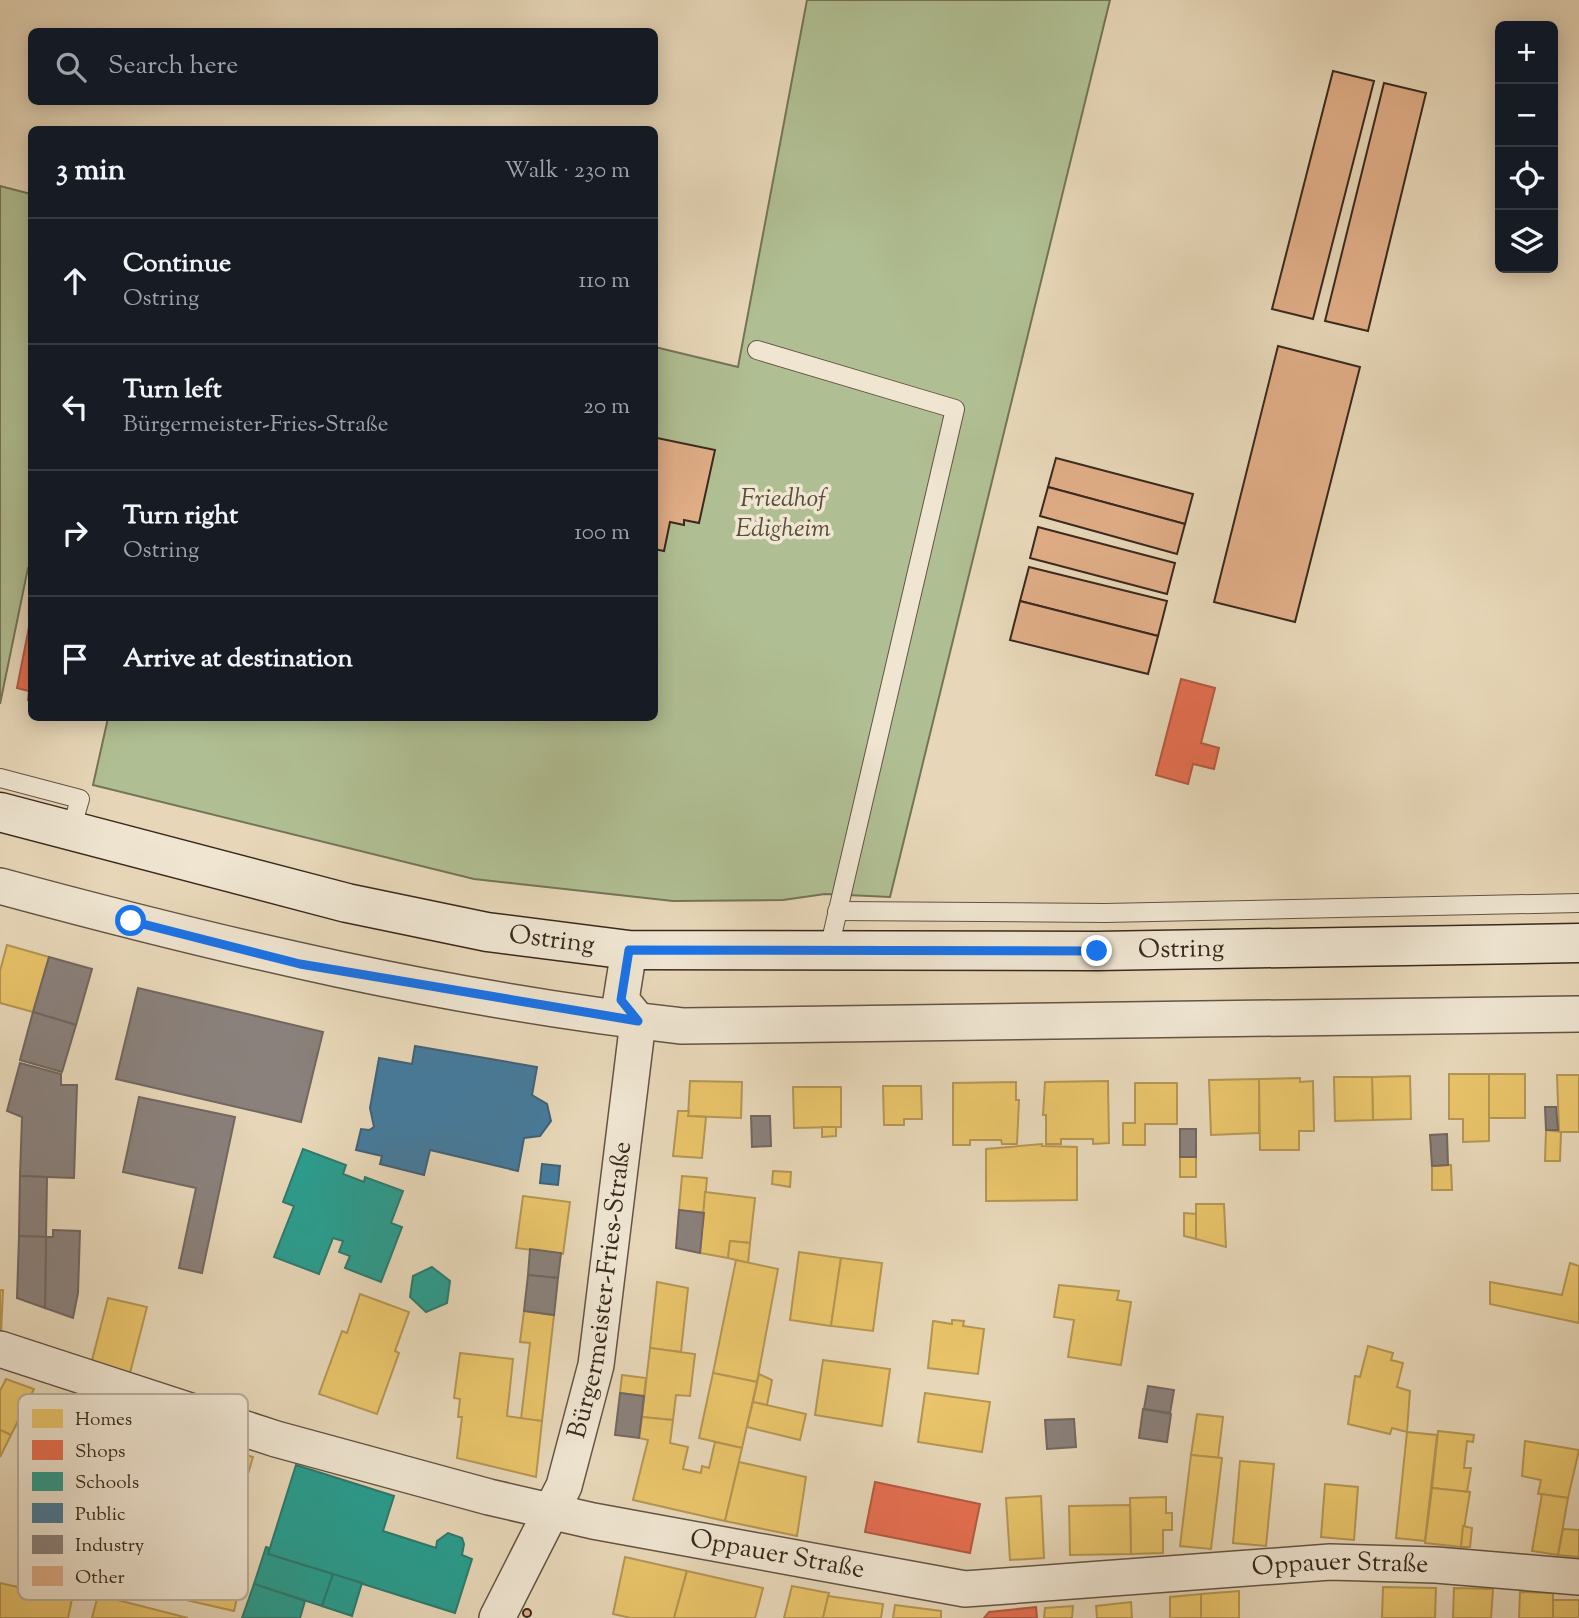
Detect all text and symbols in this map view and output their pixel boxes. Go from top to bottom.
map controls [1495,21,1558,273]
button: + [1495,21,1558,84]
search box [28,28,658,105]
icon: search [52,48,90,86]
text: Search here [108,48,238,85]
button: − [1495,84,1558,147]
button: locate [1495,147,1558,210]
text: 3 min [56,150,126,193]
text: Walk · 230 m [504,155,630,188]
button: layers [1495,210,1558,273]
text: Continue [123,246,231,283]
icon: ahead [56,262,94,300]
text: 110 m [579,265,630,298]
text: Ostring [123,283,199,316]
text: Turn left [123,372,222,409]
icon: left [56,388,94,426]
text: 20 m [583,391,630,424]
text: Bürgermeister-Fries-Straße [123,409,389,442]
park label: Friedhof Edigheim [735,481,831,548]
text: Turn right [123,498,238,535]
icon: right [56,514,94,552]
text: 100 m [574,517,630,550]
text: Ostring [123,535,199,568]
icon: arrive [56,640,94,678]
text: Arrive at destination [123,641,353,678]
route start [115,905,146,936]
street label: Ostring [507,916,597,964]
street label: Ostring [1138,930,1225,969]
route end [1081,935,1112,966]
street label: Bürgermeister-Fries-Straße [559,1139,642,1443]
legend [18,1394,248,1600]
text: Homes [75,1407,132,1434]
text: Shops [75,1439,126,1466]
text: Schools [75,1470,139,1497]
text: Public [75,1502,126,1529]
street label: Oppauer Straße [687,1521,867,1589]
text: Industry [75,1533,145,1560]
street label: Oppauer Straße [1250,1543,1429,1586]
text: Other [75,1565,125,1592]

